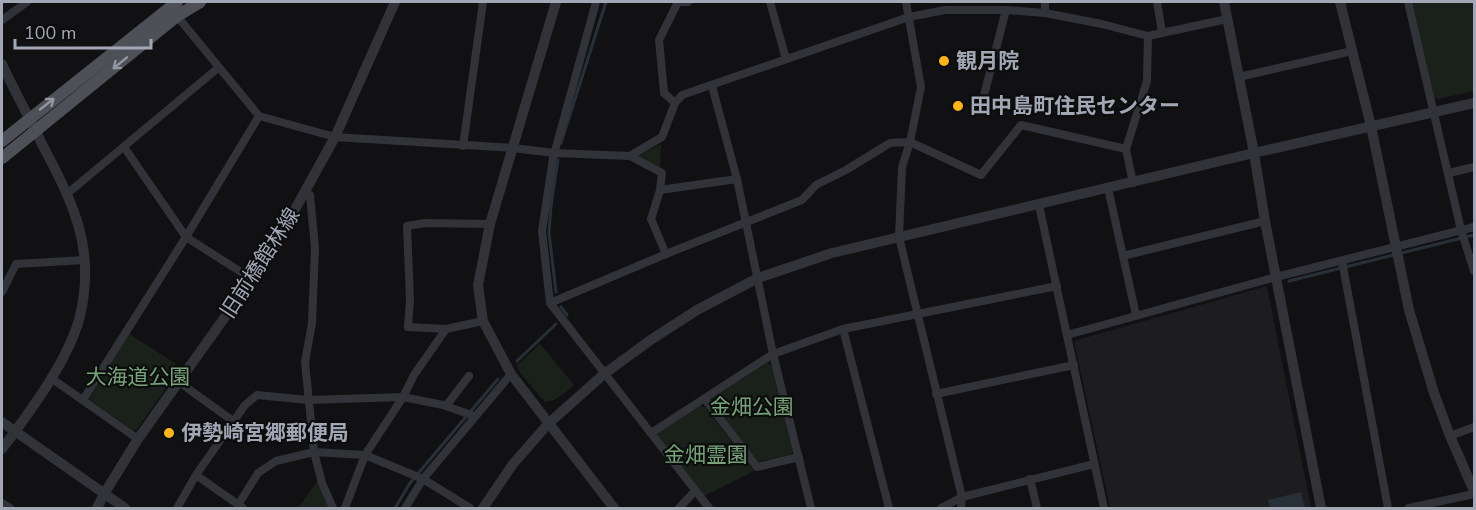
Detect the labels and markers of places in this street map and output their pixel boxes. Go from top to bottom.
place label: 観月院 [956,47,1019,75]
marker: 観月院 [937,54,951,68]
place label: 田中島町住民センター [970,92,1180,120]
marker: 田中島町住民センター [951,99,965,113]
place label: 伊勢崎宮郷郵便局 [181,419,349,447]
marker: 伊勢崎宮郷郵便局 [162,426,176,440]

